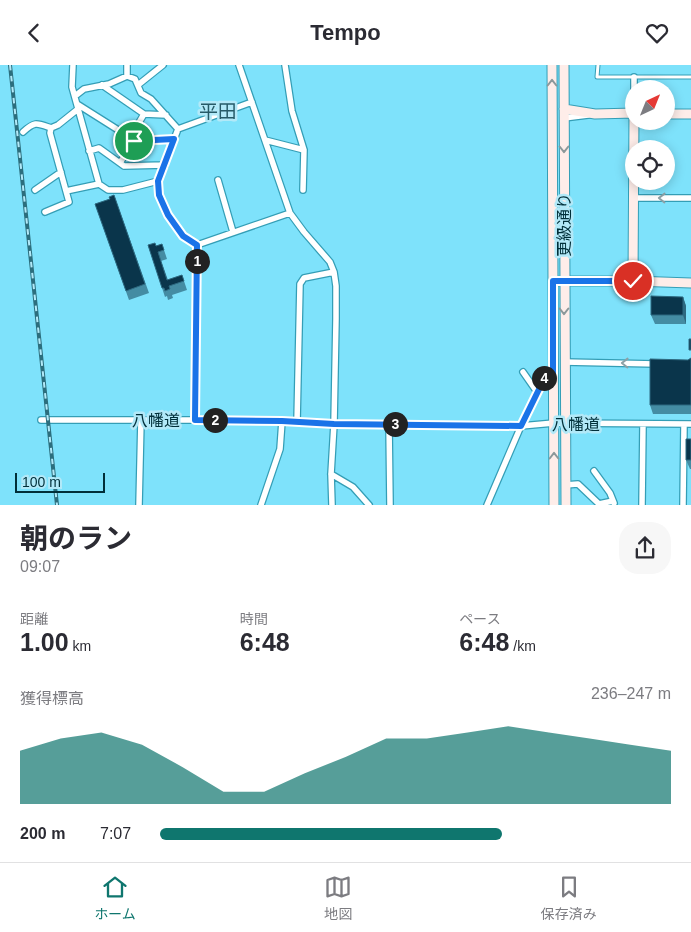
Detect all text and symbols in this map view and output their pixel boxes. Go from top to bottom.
icon: back [20,19,48,47]
icon: heart [643,19,671,47]
text: Tempo [310,20,381,45]
one-way arrow [547,79,557,87]
north arrow [625,80,675,130]
map controls [625,80,675,190]
district label: 平田 [199,101,237,122]
pin [113,120,155,162]
icon: arrive [120,127,148,155]
button: locate [625,140,675,190]
one-way arrow [559,145,569,153]
street label: 更級通り [556,193,573,257]
one-way arrow [658,193,666,203]
pin: 1 [184,249,210,273]
text: 1 [194,253,201,269]
pin [612,260,654,302]
icon: check [619,267,647,295]
one-way arrow [559,308,569,315]
one-way arrow [621,358,628,368]
pin: 4 [532,365,556,391]
text: 4 [541,370,548,386]
pin: 2 [202,407,228,433]
pin: 3 [382,411,408,437]
street label: 八幡道 [132,412,180,429]
text: 2 [212,412,219,428]
text: 3 [392,416,399,432]
street label: 八幡道 [552,416,600,433]
one-way arrow [549,452,559,460]
scale bar [15,469,105,493]
text: 100 m [22,474,61,490]
button: share [619,522,671,574]
text: 朝のラン [20,523,132,554]
text: 09:07 [20,558,60,575]
text: 距離 [20,611,48,627]
text: 時間 [240,611,268,627]
text: ペース [459,611,501,627]
text: 1.00 [20,628,69,656]
text: 6:48 [240,628,290,656]
text: 6:48 [459,628,509,656]
text: km [69,638,91,654]
text: /km [509,638,536,654]
text: 236–247 m [591,685,671,702]
text: 獲得標高 [20,690,84,707]
text: 200 m [20,825,65,842]
text: 7:07 [100,825,131,842]
tab: ホーム [94,873,136,923]
tab: 地図 [324,873,352,923]
tab: 保存済み [541,873,597,923]

